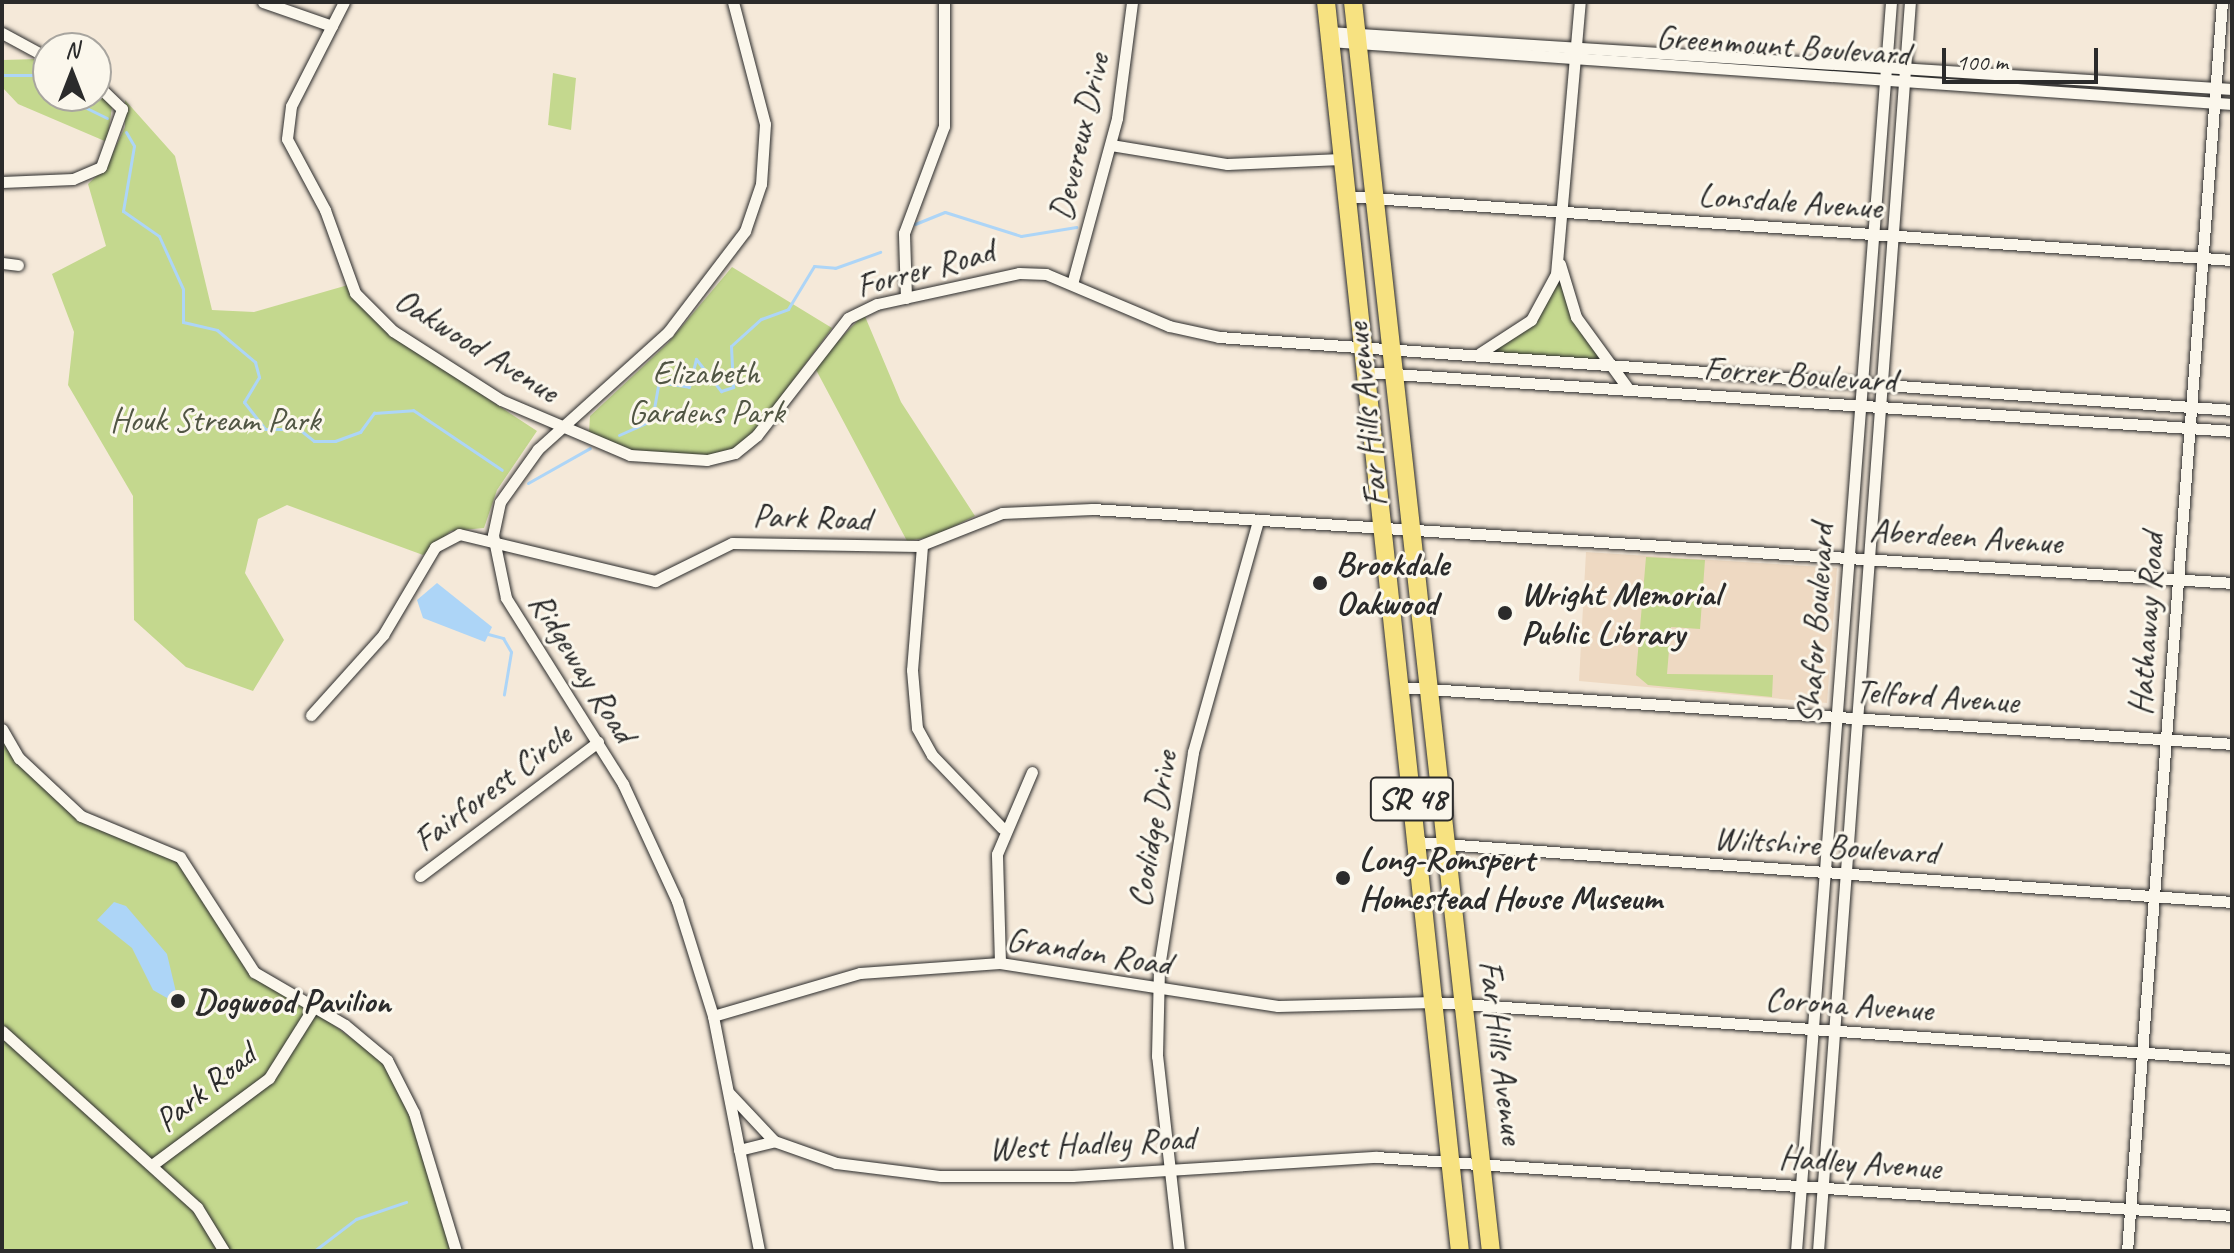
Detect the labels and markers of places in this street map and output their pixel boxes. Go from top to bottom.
place label: Brookdale Oakwood [1336,543,1449,622]
place label: Wright Memorial Public Library [1521,573,1720,652]
marker: Brookdale Oakwood [1311,574,1329,592]
marker: Wright Memorial Public Library [1496,604,1514,622]
place label: Long-Romspert Homestead House Museum [1359,838,1663,918]
marker: Long-Romspert Homestead House Museum [1334,869,1352,887]
place label: Dogwood Pavilion [194,981,391,1021]
marker: Dogwood Pavilion [169,992,187,1010]

